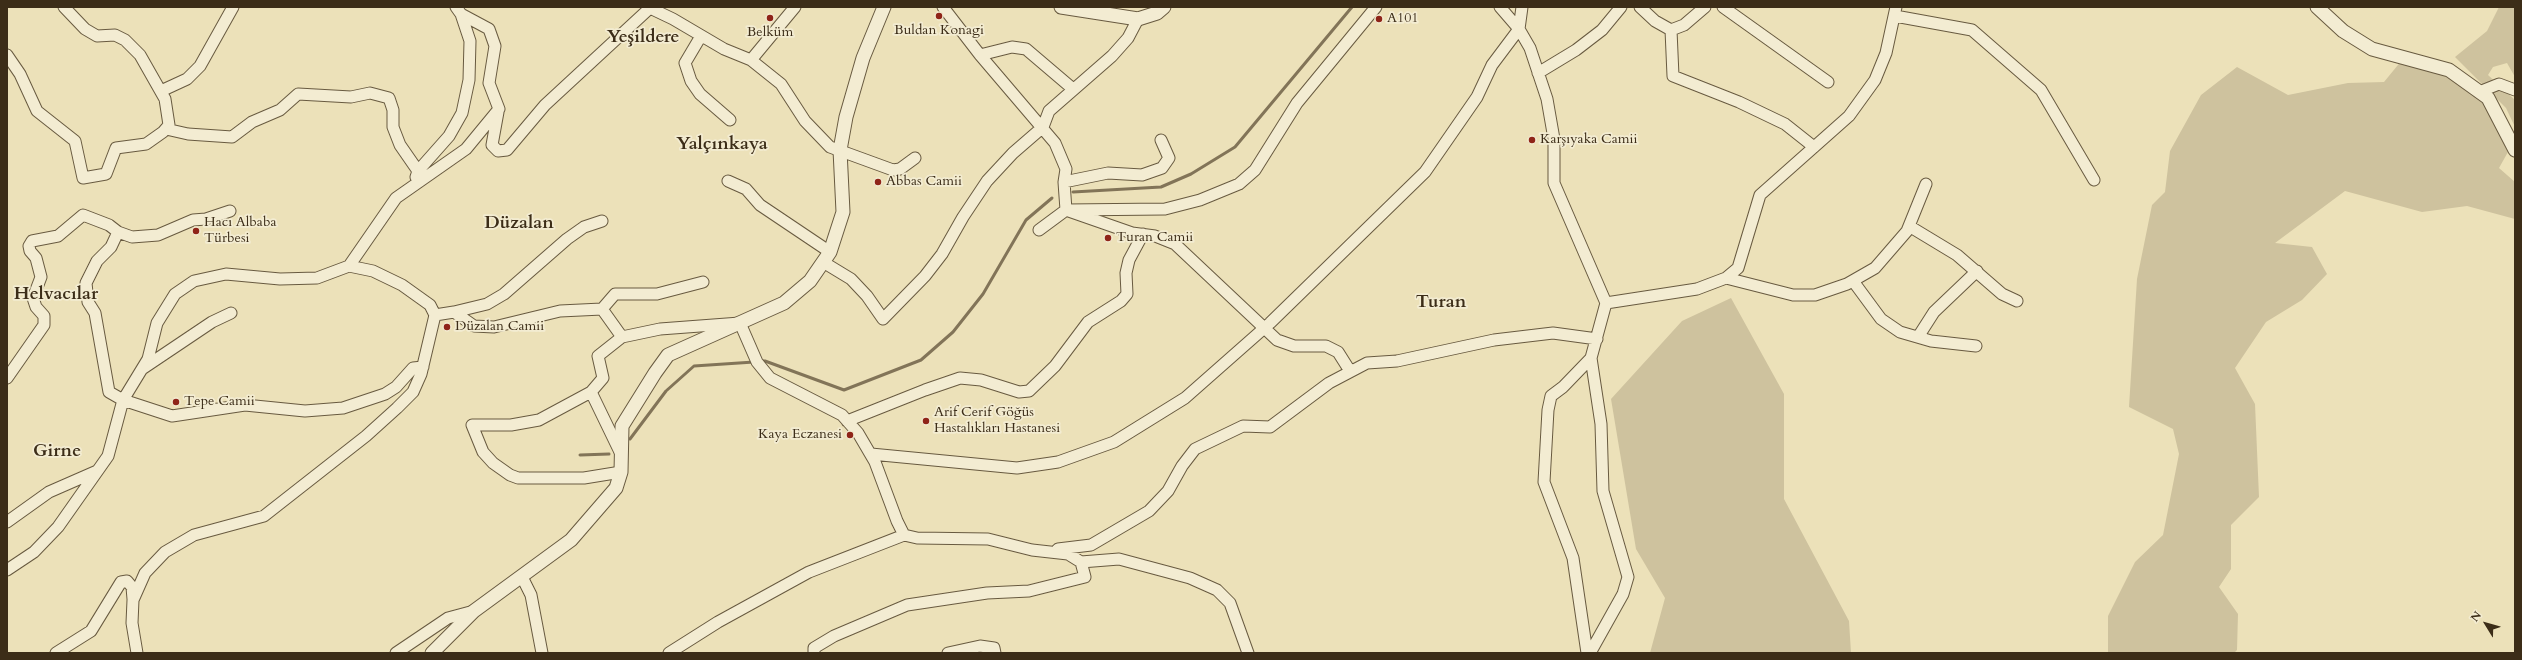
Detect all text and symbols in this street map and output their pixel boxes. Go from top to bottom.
marker: Buldan Konagi [934,11,944,21]
place label: A101 [1387,11,1418,27]
marker: Belküm [765,13,775,23]
marker: A101 [1374,14,1384,24]
place label: Buldan Konagi [894,23,984,39]
place label: Belküm [747,25,793,41]
district label: Yeşildere [607,27,679,49]
place label: Karşıyaka Camii [1540,132,1637,148]
district label: Yalçınkaya [676,134,768,156]
marker: Karşıyaka Camii [1527,135,1537,145]
place label: Abbas Camii [886,174,962,190]
marker: Abbas Camii [873,177,883,187]
district label: Düzalan [484,213,554,235]
place label: Hacı Albaba Türbesi [204,215,276,248]
marker: Hacı Albaba Türbesi [191,226,201,236]
place label: Turan Camii [1116,230,1193,246]
marker: Turan Camii [1103,233,1113,243]
district label: Helvacılar [14,284,98,306]
district label: Turan [1416,292,1466,314]
place label: Düzalan Camii [455,319,544,335]
marker: Düzalan Camii [442,322,452,332]
place label: Tepe Camii [184,394,255,410]
marker: Tepe Camii [171,397,181,407]
place label: Arif Cerif Göğüs Hastalıkları Hastanesi [934,405,1060,438]
marker: Arif Cerif Göğüs Hastalıkları Hastanesi [921,416,931,426]
place label: Kaya Eczanesi [758,427,842,443]
marker: Kaya Eczanesi [845,430,855,440]
district label: Girne [33,441,81,463]
north arrow [2466,604,2506,644]
text: N [2467,608,2485,625]

